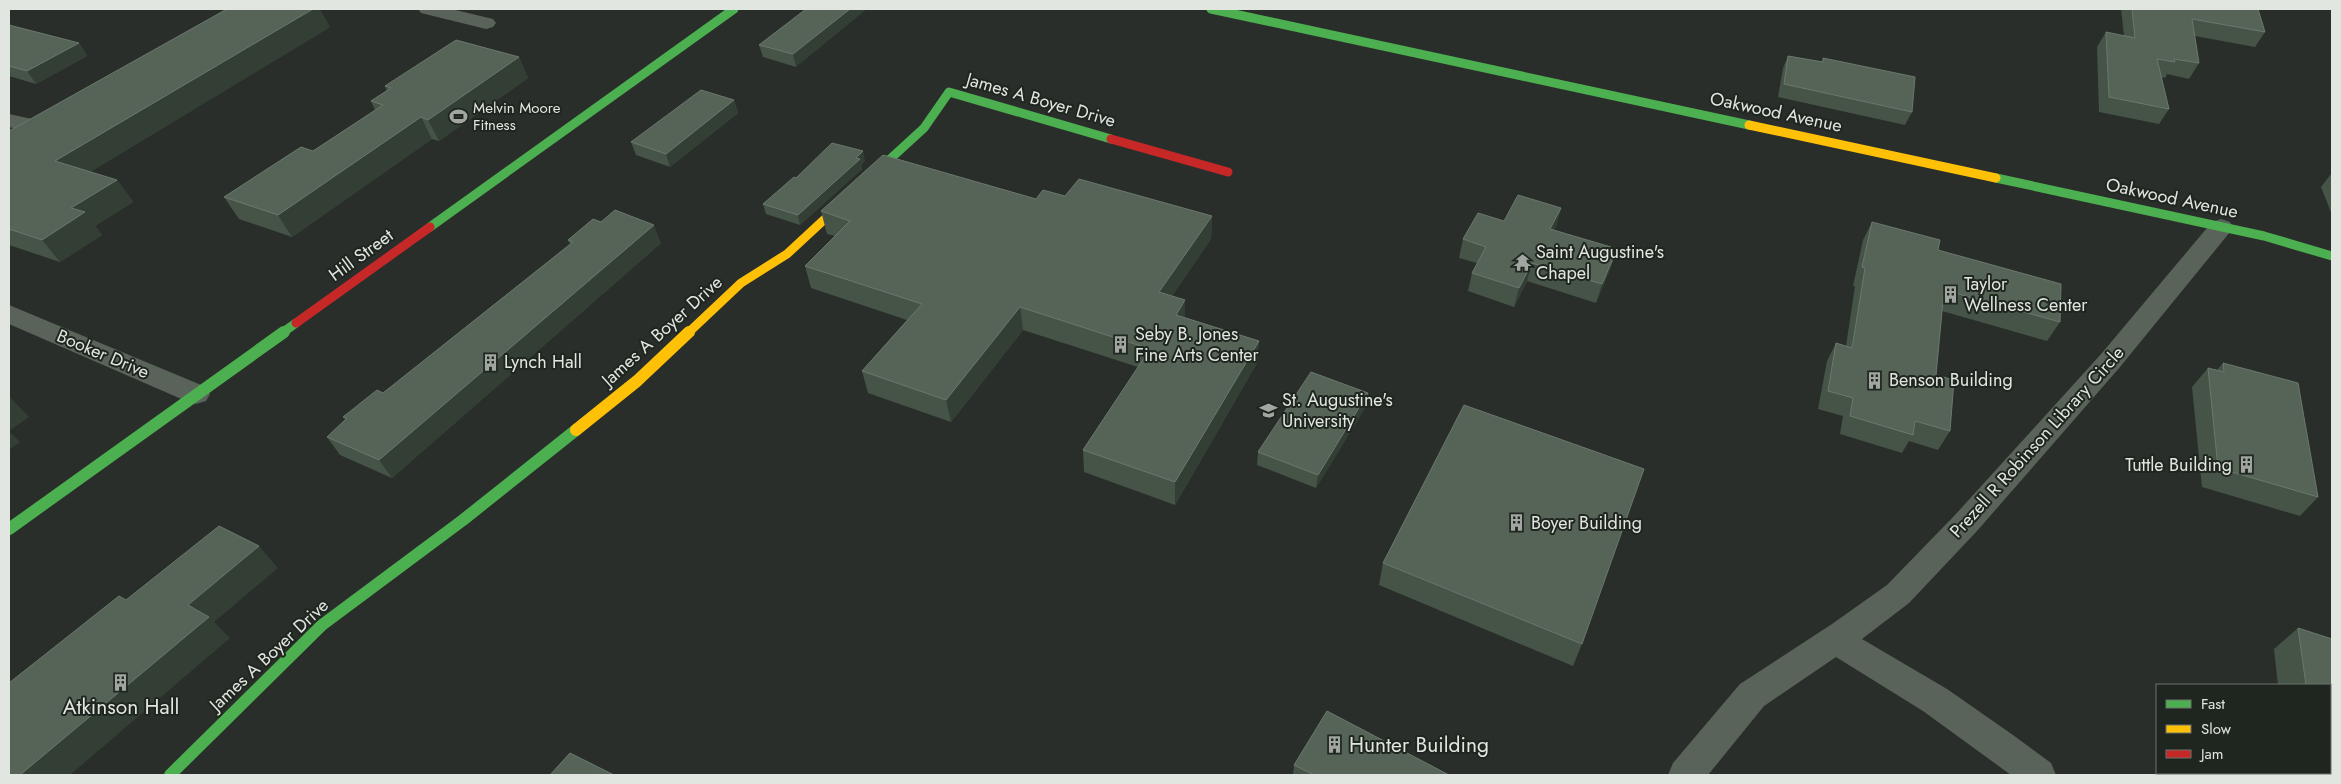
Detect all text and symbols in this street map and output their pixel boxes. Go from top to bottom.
street label: James A Boyer Drive [961,66,1119,134]
street label: Oakwood Avenue [1708,85,1844,139]
place label: Melvin Moore Fitness [473,97,561,136]
sports icon: Melvin Moore Fitness [449,107,469,127]
street label: Oakwood Avenue [2104,171,2240,225]
street label: Hill Street [323,222,399,287]
place label: Saint Augustine's Chapel [1536,239,1664,286]
temple icon: Saint Augustine's Chapel [1512,252,1532,272]
street label: James A Boyer Drive [594,270,728,394]
place label: Taylor Wellness Center [1964,271,2088,318]
building icon: Taylor Wellness Center [1940,284,1960,304]
place label: Seby B. Jones Fine Arts Center [1135,321,1259,368]
street label: Booker Drive [53,323,153,385]
building icon: Seby B. Jones Fine Arts Center [1111,334,1131,354]
street label: Prezell R Robinson Library Circle [1944,340,2130,544]
place label: Lynch Hall [504,349,582,375]
building icon: Lynch Hall [480,352,500,372]
place label: Benson Building [1889,367,2013,393]
building icon: Benson Building [1865,370,1885,390]
place label: St. Augustine's University [1282,387,1393,434]
school or university icon: St. Augustine's University [1258,400,1278,420]
place label: Tuttle Building [2125,452,2232,478]
building icon: Tuttle Building [2236,455,2256,475]
place label: Boyer Building [1531,510,1642,536]
building icon: Boyer Building [1507,513,1527,533]
street label: James A Boyer Drive [202,593,334,719]
building icon: Atkinson Hall [111,672,131,692]
legend [2156,684,2331,774]
place label: Atkinson Hall [63,692,179,722]
text: Fast [2201,693,2225,715]
text: Slow [2201,718,2232,740]
place label: Hunter Building [1349,730,1489,760]
building icon: Hunter Building [1325,735,1345,755]
text: Jam [2199,743,2224,765]

